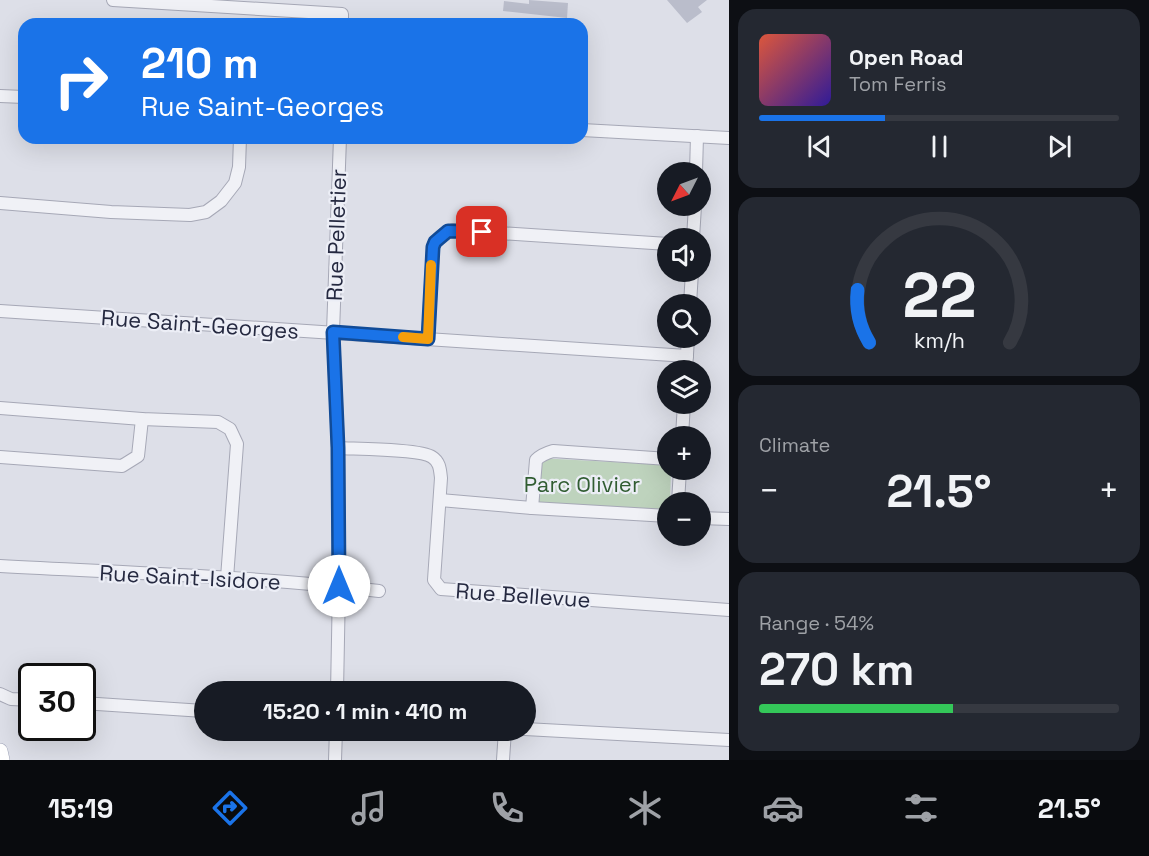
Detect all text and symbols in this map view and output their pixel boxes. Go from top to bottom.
text: 210 m [141,37,259,90]
icon: right [42,42,120,120]
text: Open Road [849,43,964,71]
text: Tom Ferris [849,71,947,97]
text: Rue Saint-Georges [141,89,384,124]
icon: previous [803,130,836,163]
icon: pause [923,130,956,163]
icon: next [1043,130,1076,163]
north arrow [657,162,711,216]
map controls [657,162,711,546]
street label: Rue Pelletier [320,168,352,302]
pin [456,206,507,257]
icon: arrive [465,215,498,248]
button: sound [657,228,711,282]
text: 22 [902,256,976,335]
button: search [657,294,711,348]
street label: Rue Saint-Georges [100,303,300,345]
text: km/h [913,328,965,355]
button: layers [657,360,711,414]
button: + [657,426,711,480]
text: Climate [759,432,830,458]
text: 21.5° [886,463,992,520]
park label: Parc Olivier [524,470,640,498]
text: − [759,470,779,512]
text: + [1099,470,1119,512]
button: − [657,492,711,546]
position arrow [307,554,371,618]
street label: Rue Saint-Isidore [99,558,281,596]
street label: Rue Bellevue [455,576,591,614]
text: Range · 54% [759,610,874,636]
text: 270 km [759,641,914,698]
speed limit sign: 30 [18,663,96,741]
text: 15:20 · 1 min · 410 m [263,697,467,725]
icon: directions [209,787,251,829]
icon: music [348,787,390,829]
icon: phone [486,787,528,829]
icon: climate [624,787,666,829]
icon: car [762,787,804,829]
icon: filters [900,787,942,829]
text: 15:19 [48,791,113,826]
text: 21.5° [1038,791,1101,826]

